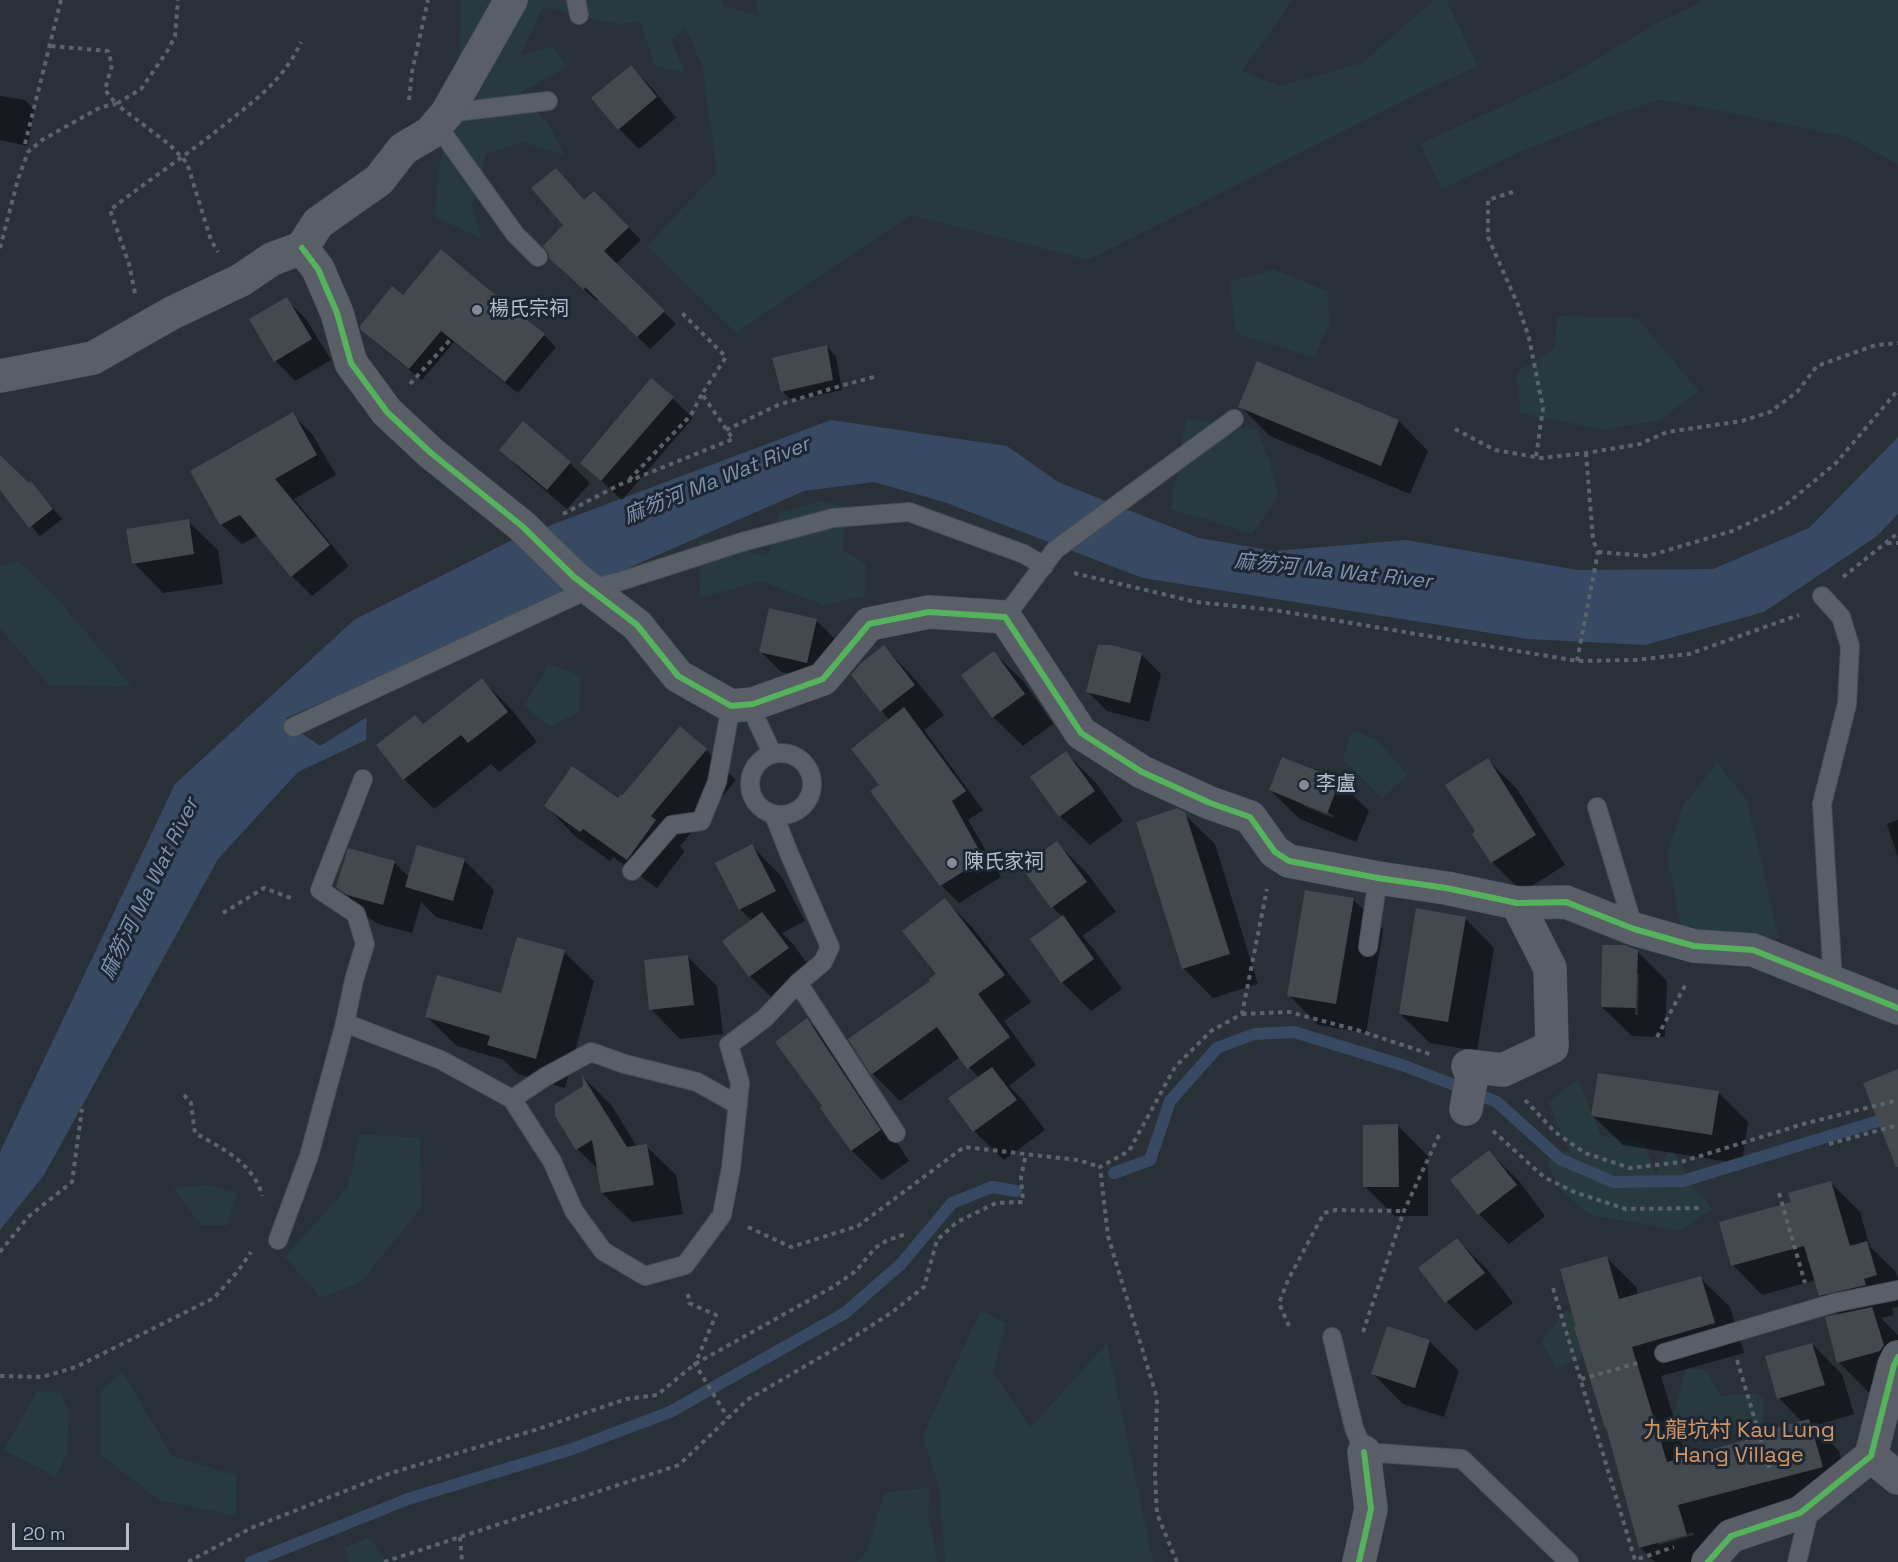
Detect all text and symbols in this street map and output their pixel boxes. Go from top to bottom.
place label: 楊氏宗祠 [489,298,569,322]
marker: 楊氏宗祠 [470,303,484,317]
water label: 麻笏河 Ma Wat River [620,432,814,530]
water label: 麻笏河 Ma Wat River [1233,549,1433,595]
place label: 李盧 [1316,773,1356,797]
marker: 李盧 [1297,778,1311,792]
water label: 麻笏河 Ma Wat River [95,794,205,984]
place label: 陳氏家祠 [964,851,1044,875]
marker: 陳氏家祠 [945,856,959,870]
district label: 九龍坑村 Kau Lung Hang Village [1643,1418,1835,1470]
scale bar [15,1511,132,1549]
text: 20 m [23,1522,66,1545]

